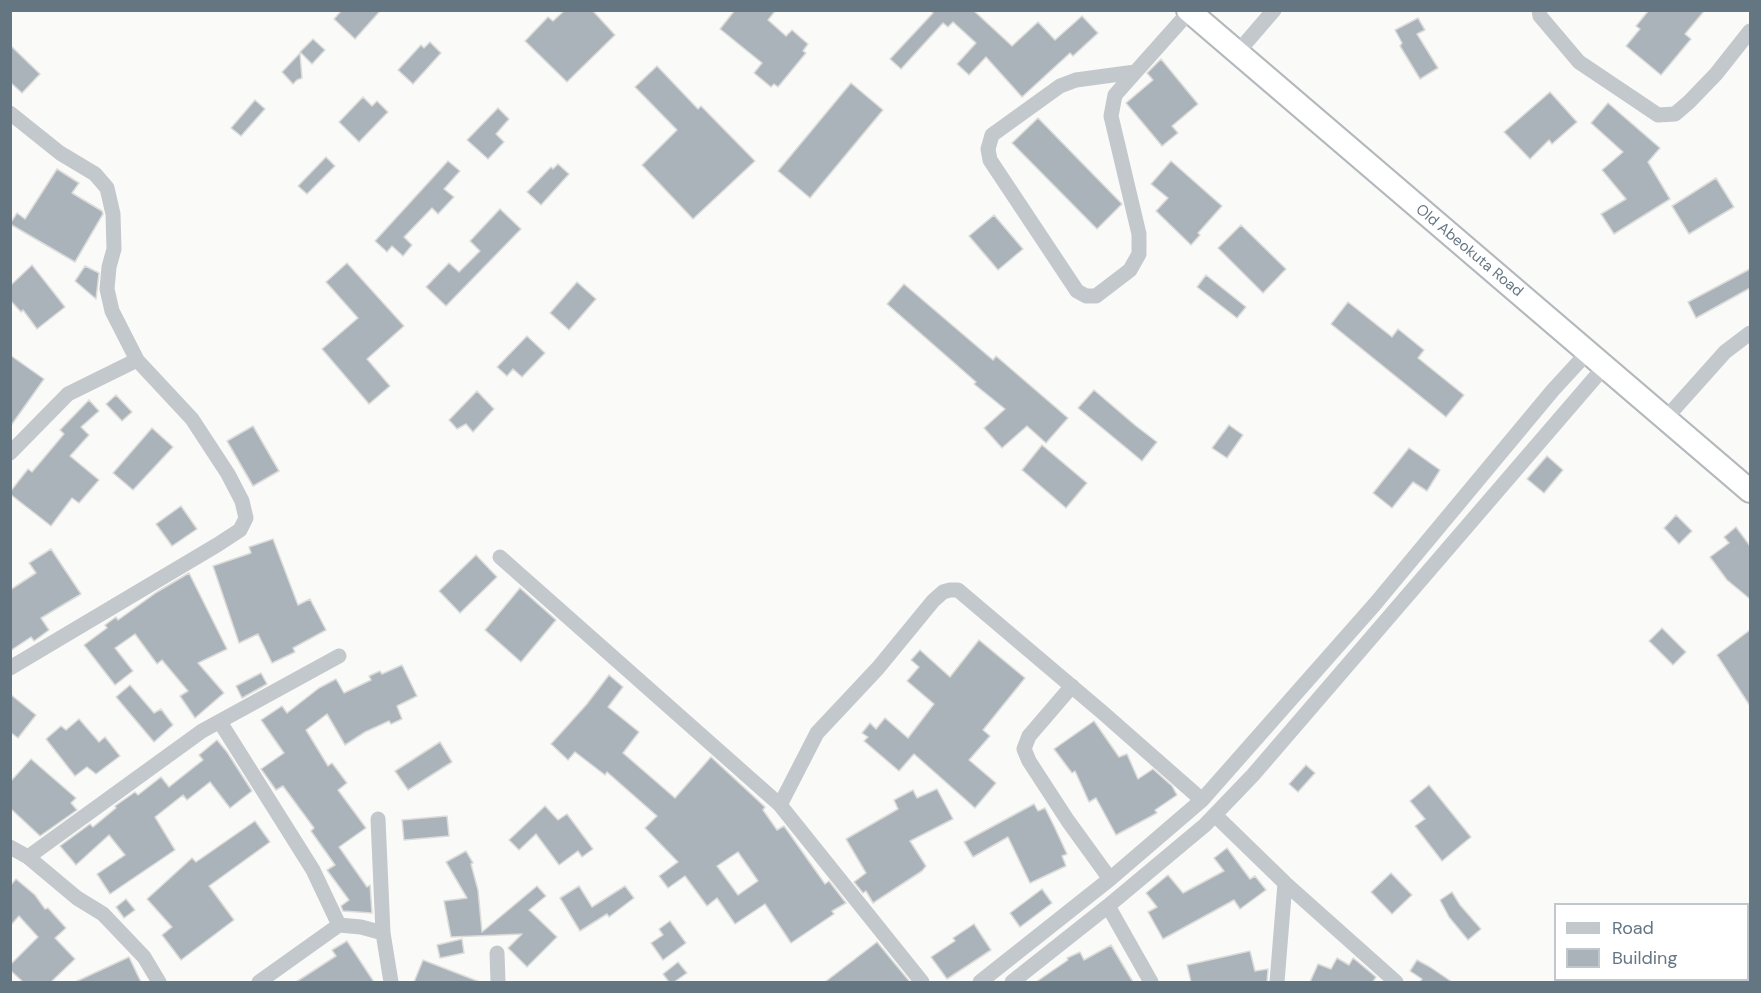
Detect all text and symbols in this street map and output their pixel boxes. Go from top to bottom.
street label: Old Abeokuta Road [1412,201,1526,301]
legend [1554,903,1749,981]
text: Road [1612,916,1654,940]
text: Building [1612,946,1677,970]

